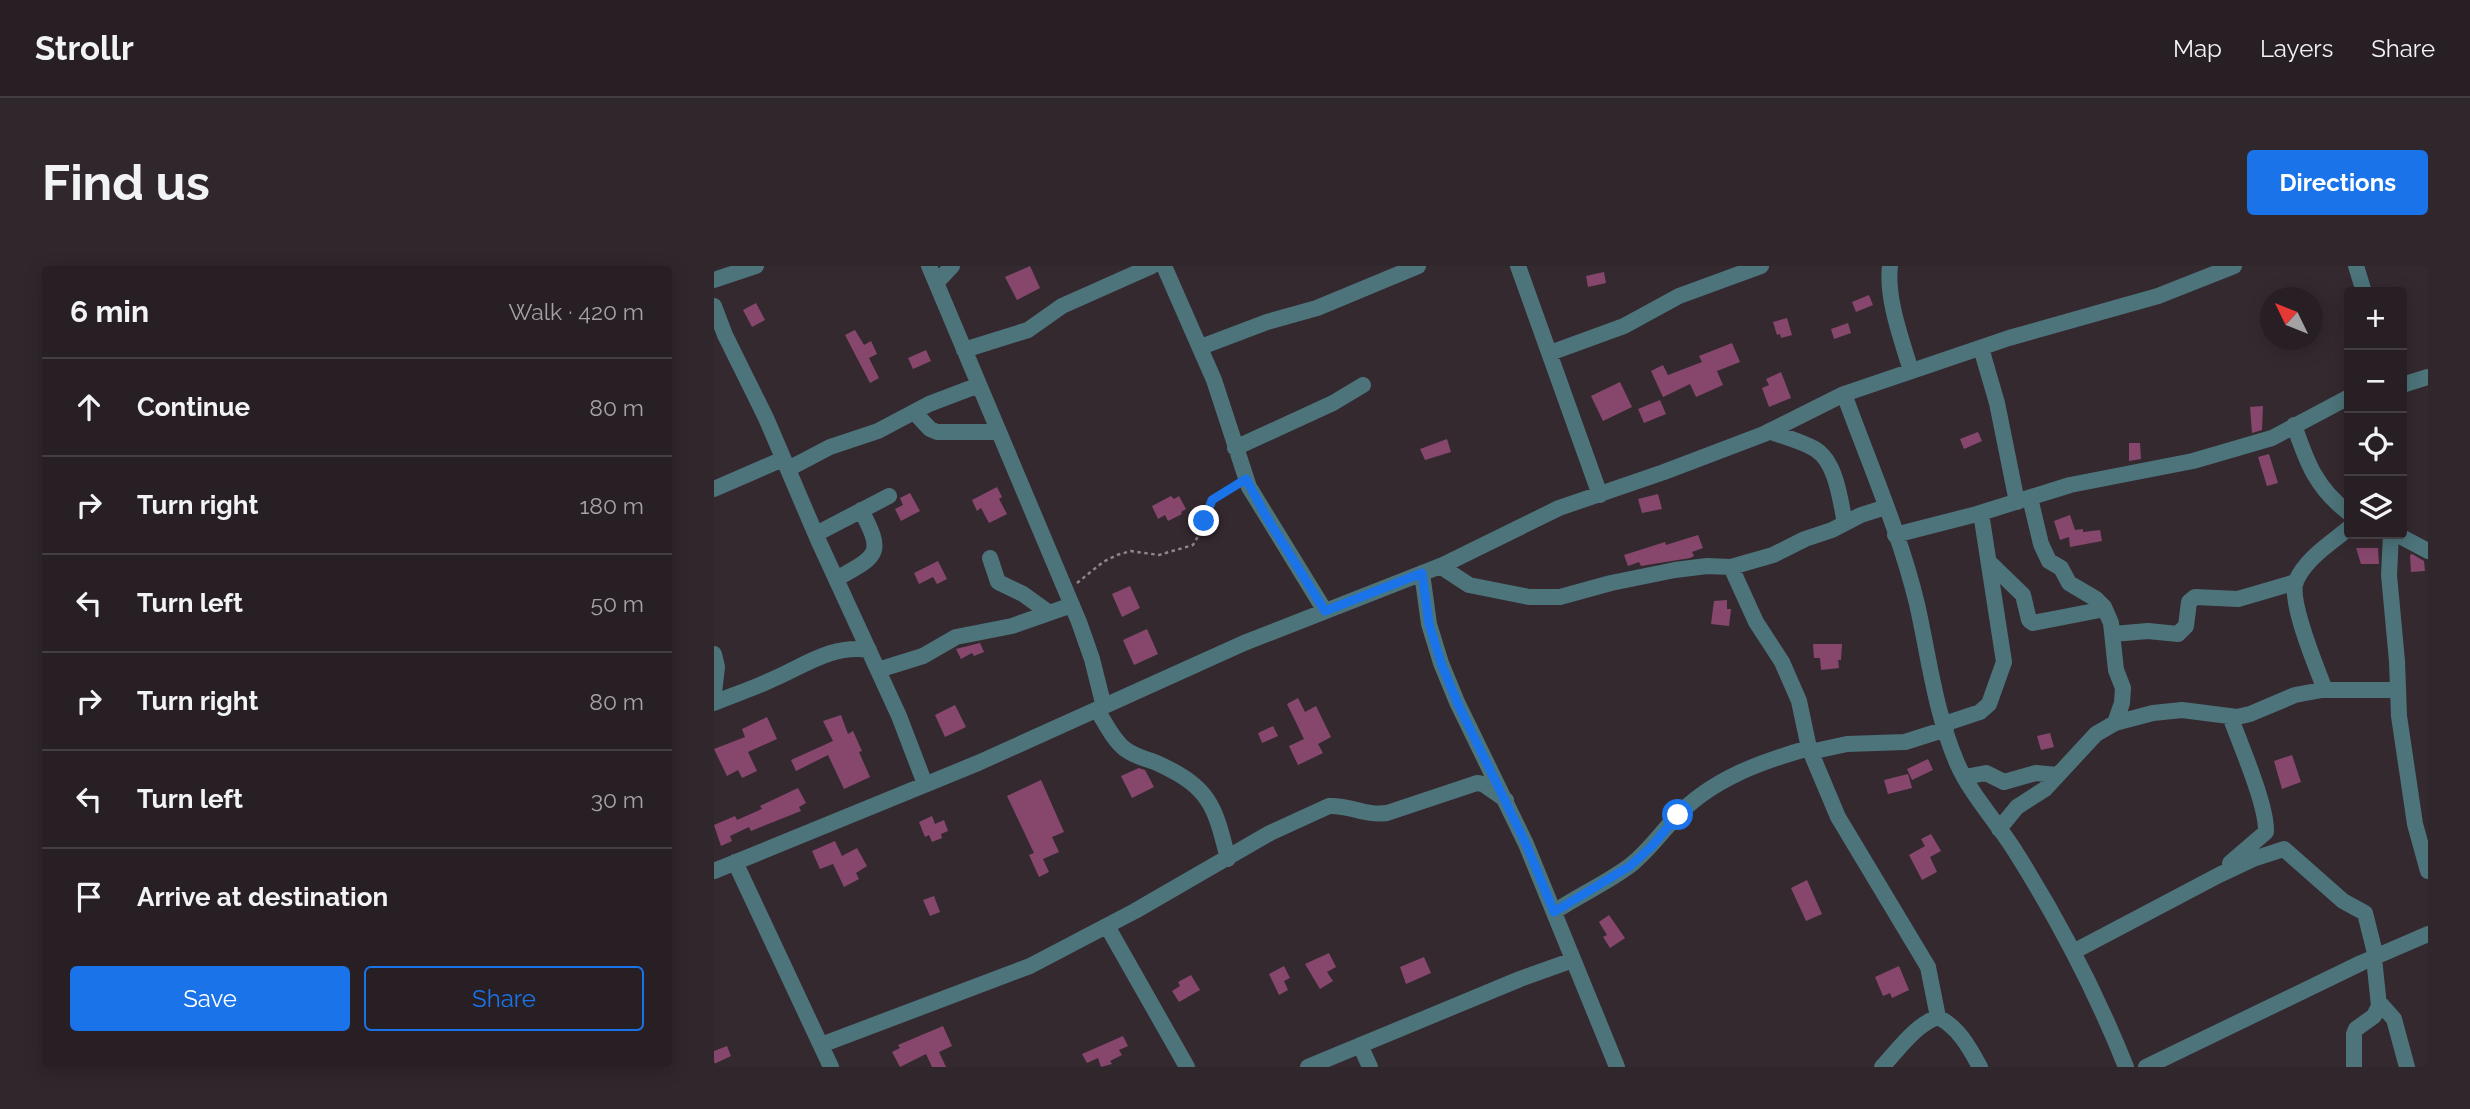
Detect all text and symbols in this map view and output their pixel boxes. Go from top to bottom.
text: Strollr [35,29,134,68]
text: Map [2173,34,2222,63]
text: Layers [2260,34,2333,63]
text: Share [2371,34,2435,63]
button: Directions [2247,150,2428,215]
text: Find us [42,154,210,211]
north arrow [2260,287,2323,350]
map controls [2344,287,2407,539]
button: + [2344,287,2407,350]
text: 6 min [70,294,149,329]
text: Walk · 420 m [508,298,644,325]
button: − [2344,350,2407,413]
icon: ahead [70,388,108,426]
text: Continue [137,392,250,422]
text: 80 m [589,394,644,421]
button: locate [2344,413,2407,476]
button: layers [2344,476,2407,539]
icon: right [70,486,108,524]
text: Turn right [137,490,258,520]
text: 180 m [579,492,644,519]
route end [1188,505,1219,536]
icon: left [70,584,108,622]
text: Turn left [137,588,243,618]
text: 50 m [590,590,644,617]
icon: right [70,682,108,720]
text: Turn right [137,686,258,716]
text: 80 m [589,688,644,715]
icon: left [70,780,108,818]
text: Turn left [137,784,243,814]
text: 30 m [591,786,644,813]
route start [1662,799,1693,830]
icon: arrive [70,878,108,916]
text: Arrive at destination [137,882,388,912]
button: Save [70,966,350,1031]
button: Share [364,966,644,1031]

